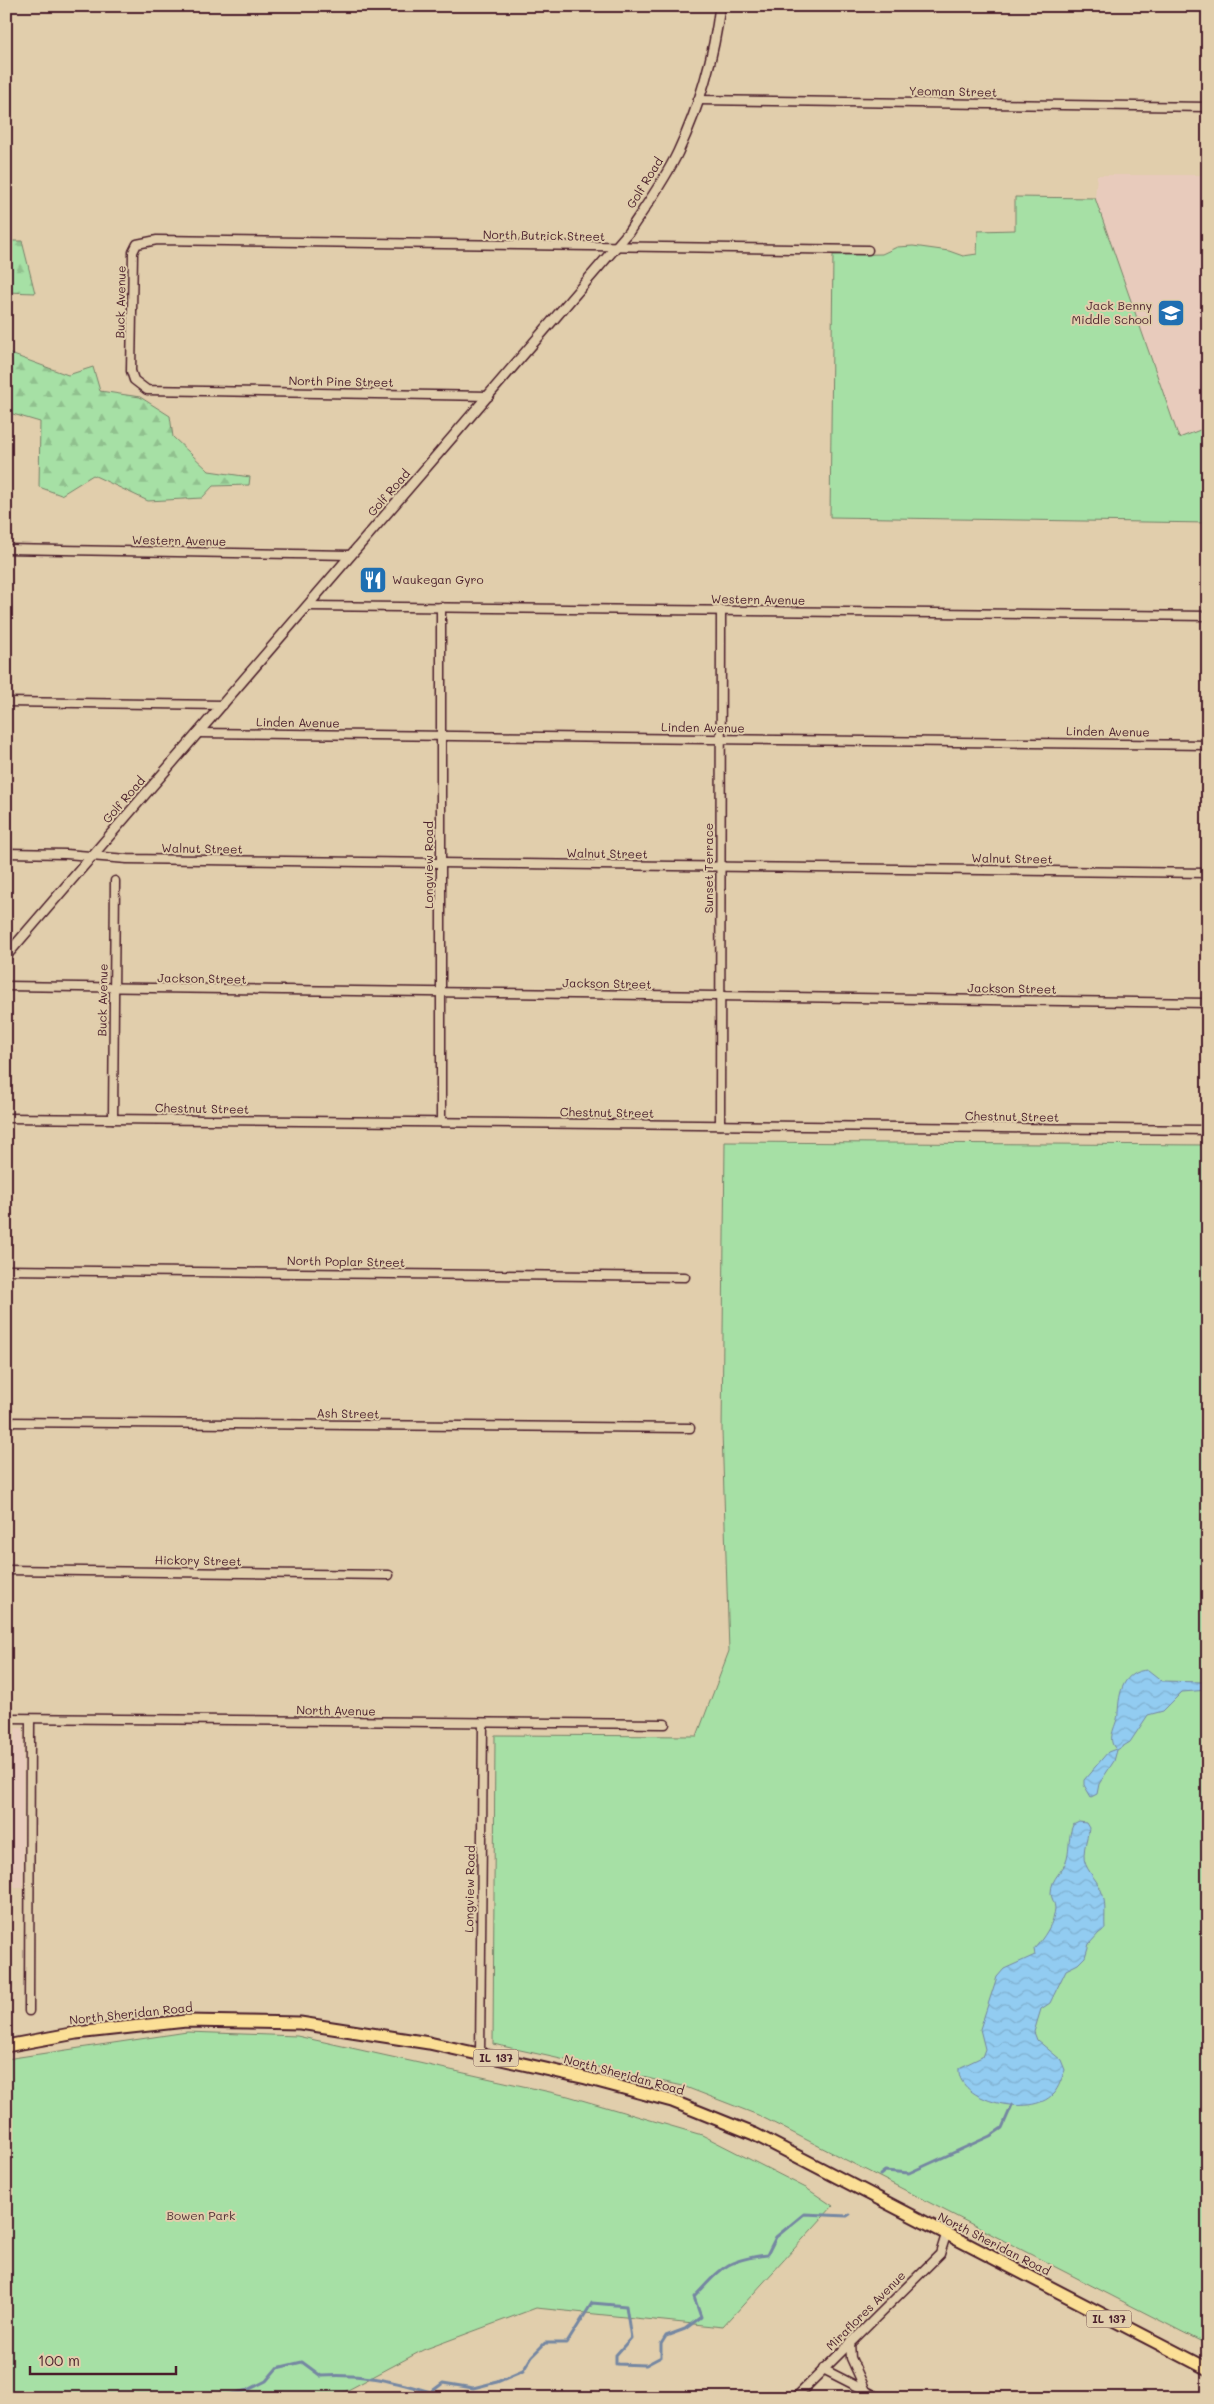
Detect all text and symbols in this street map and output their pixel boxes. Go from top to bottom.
street label: Yeoman Street [909,82,997,100]
street label: Golf Road [622,154,666,211]
street label: North Butrick Street [483,226,605,244]
street label: Buck Avenue [111,265,129,339]
place label: Jack Benny Middle School [1071,297,1152,327]
school or university icon: Jack Benny Middle School [1156,298,1186,328]
street label: North Pine Street [288,372,394,390]
street label: Golf Road [363,465,413,519]
street label: Western Avenue [132,531,226,549]
restaurant icon: Waukegan Gyro [358,565,388,595]
place label: Waukegan Gyro [392,571,484,587]
street label: Western Avenue [711,590,805,608]
street label: Linden Avenue [256,713,340,731]
street label: Linden Avenue [661,718,745,736]
street label: Linden Avenue [1066,722,1150,740]
street label: Golf Road [98,772,148,826]
street label: Longview Road [420,821,436,909]
street label: Sunset Terrace [700,823,716,913]
street label: Walnut Street [161,839,243,857]
street label: Walnut Street [566,844,648,862]
street label: Walnut Street [971,849,1053,867]
street label: Buck Avenue [93,963,111,1037]
street label: Jackson Street [157,969,247,987]
street label: Jackson Street [562,974,652,992]
street label: Jackson Street [967,979,1057,997]
street label: Chestnut Street [155,1099,249,1117]
street label: Chestnut Street [560,1103,654,1121]
street label: Chestnut Street [965,1107,1059,1125]
street label: North Poplar Street [287,1252,405,1270]
street label: Ash Street [316,1404,380,1422]
street label: Hickory Street [154,1551,242,1569]
street label: North Avenue [296,1701,376,1719]
street label: Longview Road [460,1845,478,1933]
street label: North Sheridan Road [68,1999,194,2027]
road number: IL 137 [474,2050,518,2066]
street label: North Sheridan Road [562,2050,687,2098]
park label: Bowen Park [166,2207,236,2223]
street label: North Sheridan Road [936,2208,1054,2279]
street label: Miraflores Avenue [822,2267,908,2353]
road number: IL 137 [1086,2310,1132,2328]
scale bar [30,2344,176,2376]
text: 100 m [38,2350,80,2370]

